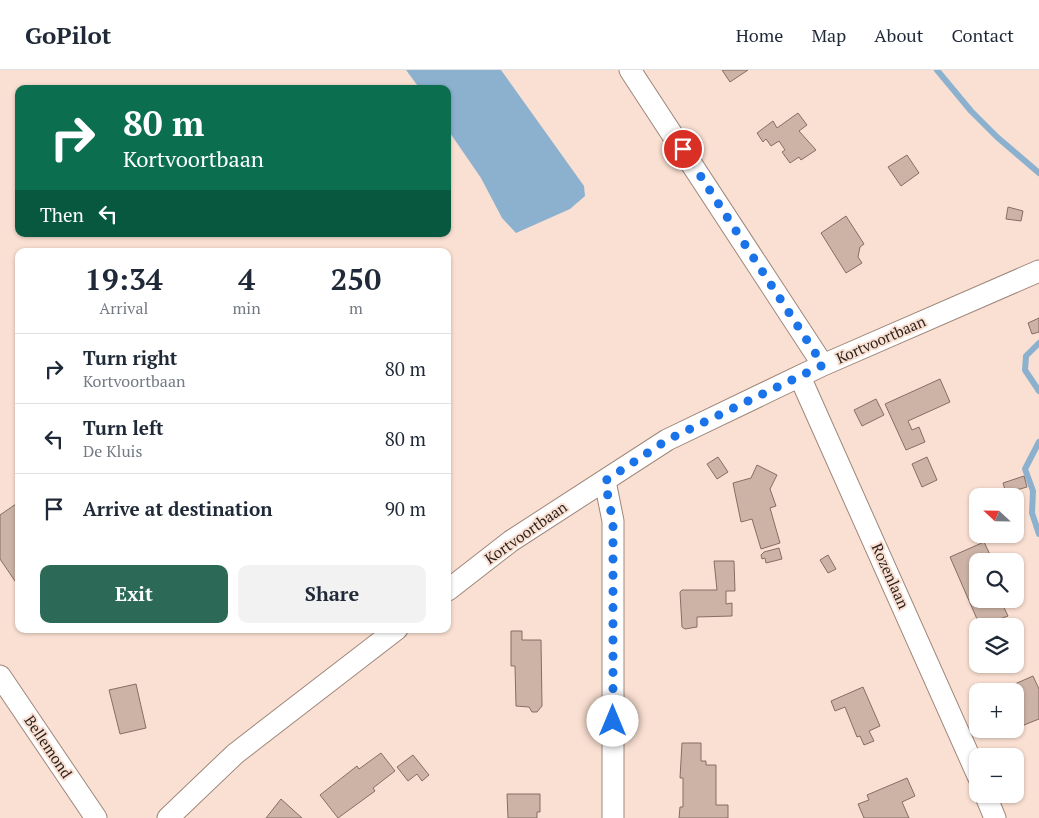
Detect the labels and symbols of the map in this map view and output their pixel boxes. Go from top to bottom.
pin [662,128,704,170]
street label: Kortvoortbaan [833,310,929,368]
north arrow [969,488,1024,542]
street label: Kortvoortbaan [480,496,571,568]
street label: Rozenlaan [868,540,914,612]
position arrow [586,694,638,746]
street label: Bellemond [20,711,77,782]

